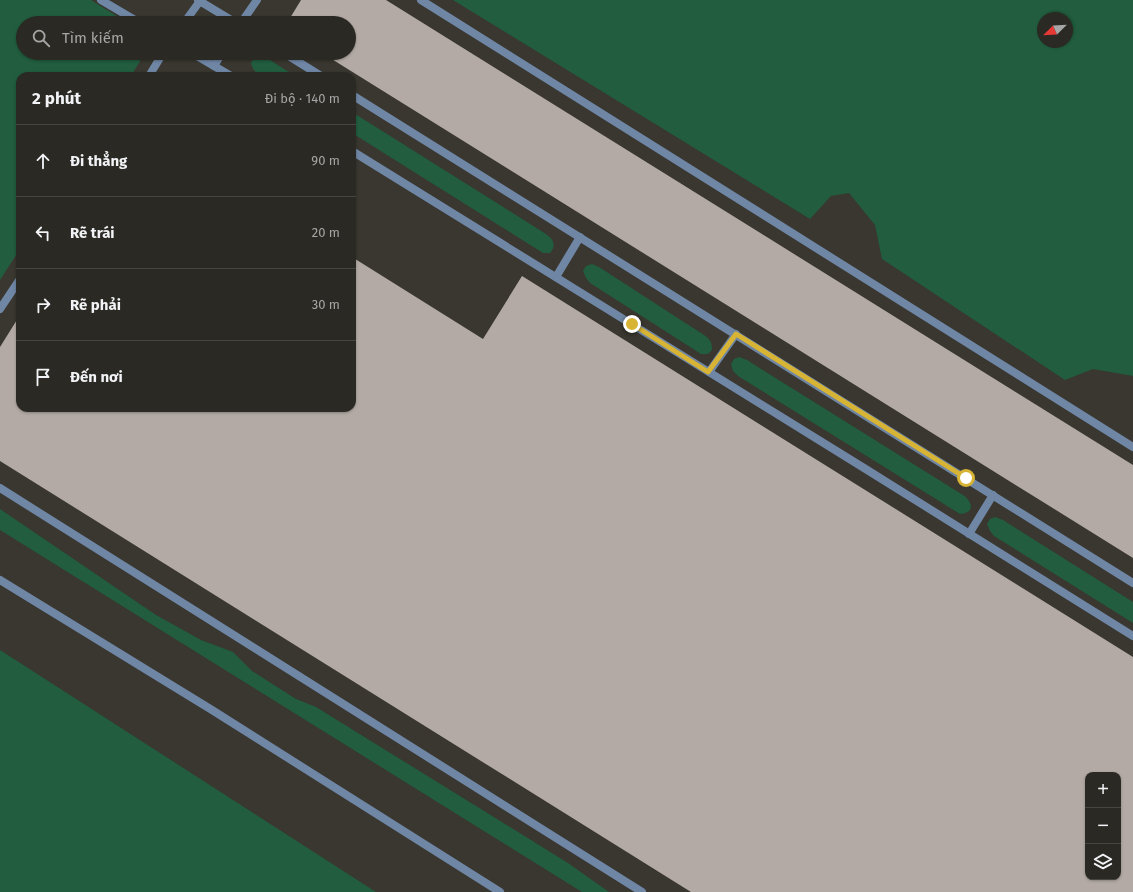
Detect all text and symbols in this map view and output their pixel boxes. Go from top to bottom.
north arrow [1037,12,1073,48]
search box [16,16,356,60]
icon: search [30,27,52,49]
text: Tìm kiếm [62,29,124,47]
text: 2 phút [32,88,81,109]
text: Đi bộ · 140 m [265,91,340,106]
icon: ahead [32,150,54,172]
text: Đi thẳng [70,152,127,170]
text: 90 m [311,153,340,168]
icon: left [32,222,54,244]
text: Rẽ trái [70,224,115,242]
text: 20 m [312,225,340,240]
icon: right [32,294,54,316]
text: Rẽ phải [70,296,121,314]
text: 30 m [312,297,340,312]
route end [623,315,641,333]
icon: arrive [32,366,54,388]
text: Đến nơi [70,368,123,386]
route start [957,469,975,487]
map controls [1085,772,1121,880]
button: + [1085,772,1121,808]
button: − [1085,808,1121,844]
button: layers [1085,844,1121,880]

